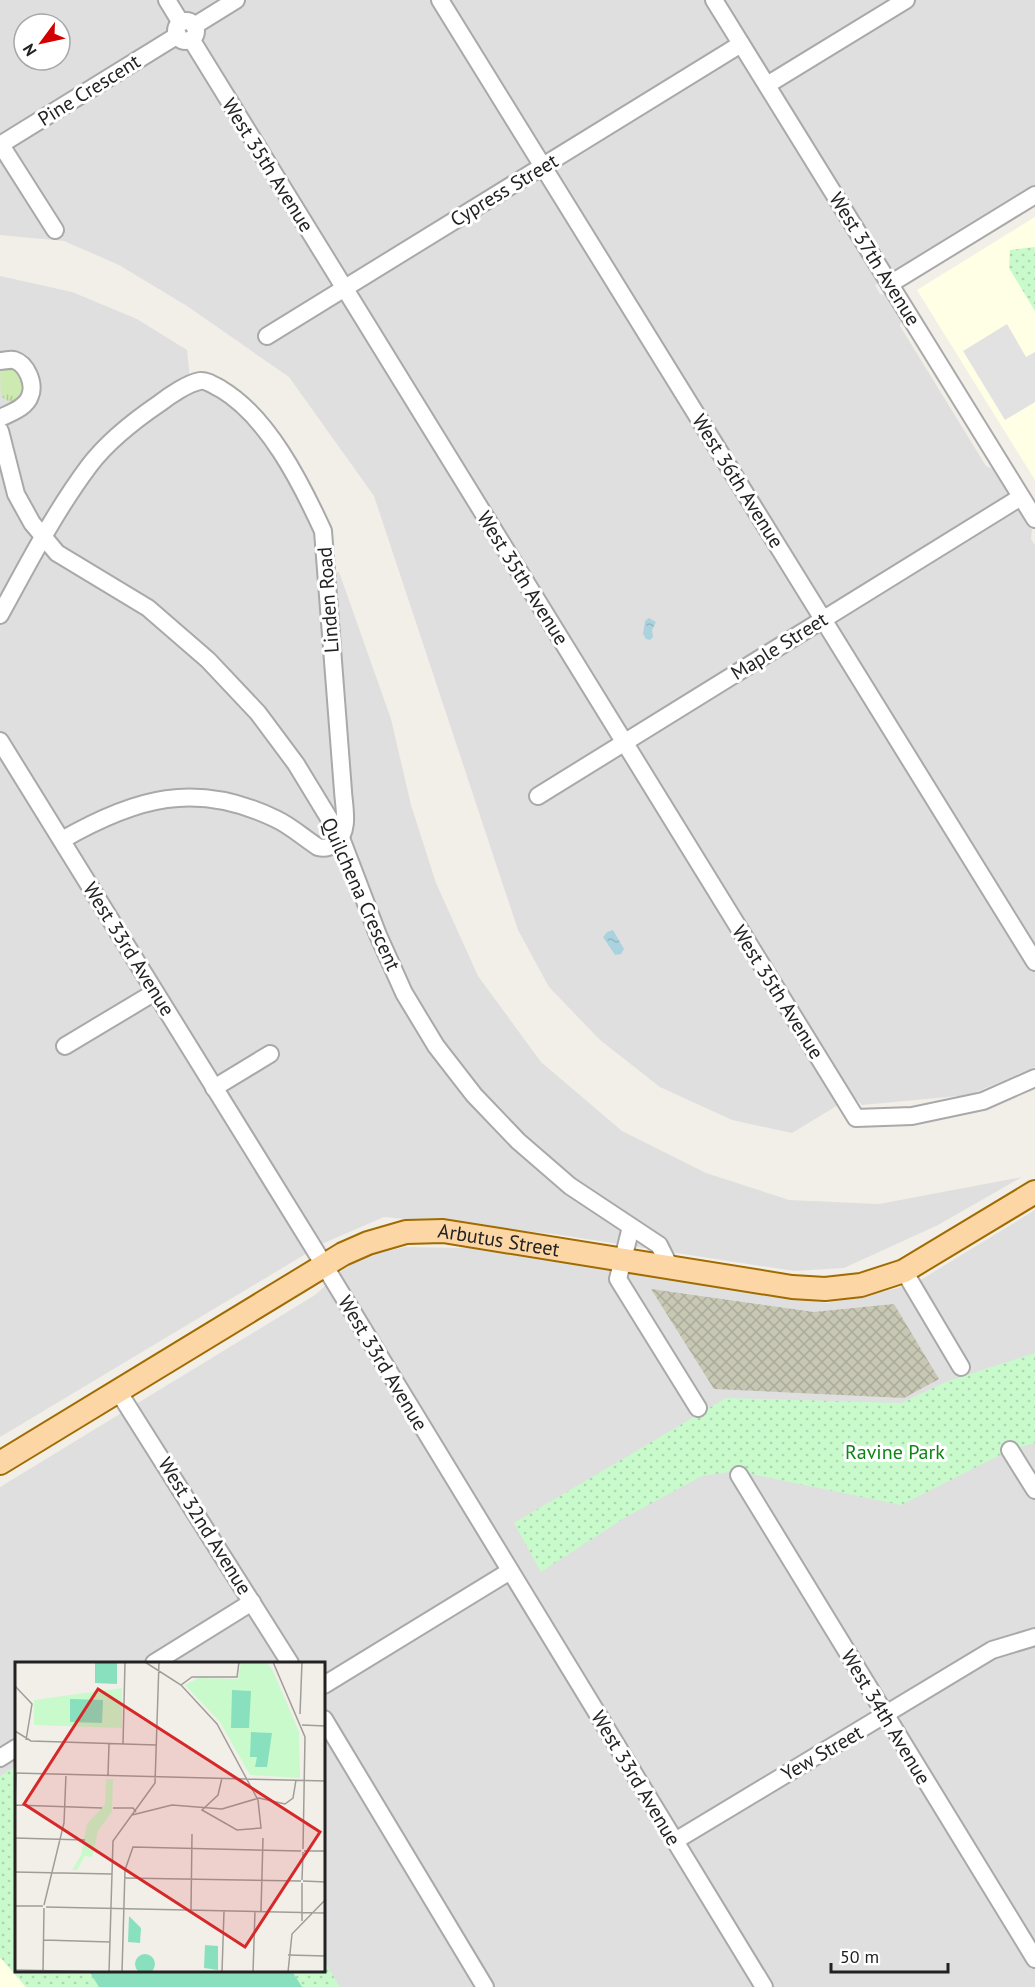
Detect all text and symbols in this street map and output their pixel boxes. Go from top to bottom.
north arrow [12,12,72,72]
text: N [18,40,41,60]
street label: Pine Crescent [33,48,145,132]
street label: West 35th Avenue [216,93,320,237]
street label: Cypress Street [445,148,563,232]
street label: West 37th Avenue [824,187,926,331]
street label: West 36th Avenue [686,409,790,553]
street label: West 35th Avenue [471,506,575,650]
street label: Linden Road [311,546,345,654]
street label: Maple Street [726,606,832,686]
street label: Quilchena Crescent [316,813,406,975]
street label: West 33rd Avenue [77,877,181,1021]
street label: West 35th Avenue [726,920,830,1064]
street label: Arbutus Street [436,1217,562,1263]
street label: West 33rd Avenue [332,1291,434,1435]
park label: Ravine Park [845,1439,945,1465]
street label: West 32nd Avenue [152,1452,258,1600]
street label: West 34th Avenue [835,1645,937,1789]
inset map [15,1662,326,1972]
street label: West 33rd Avenue [585,1706,687,1850]
street label: Yew Street [777,1719,868,1787]
scale bar [831,1936,948,1974]
text: 50 m [840,1945,879,1968]

